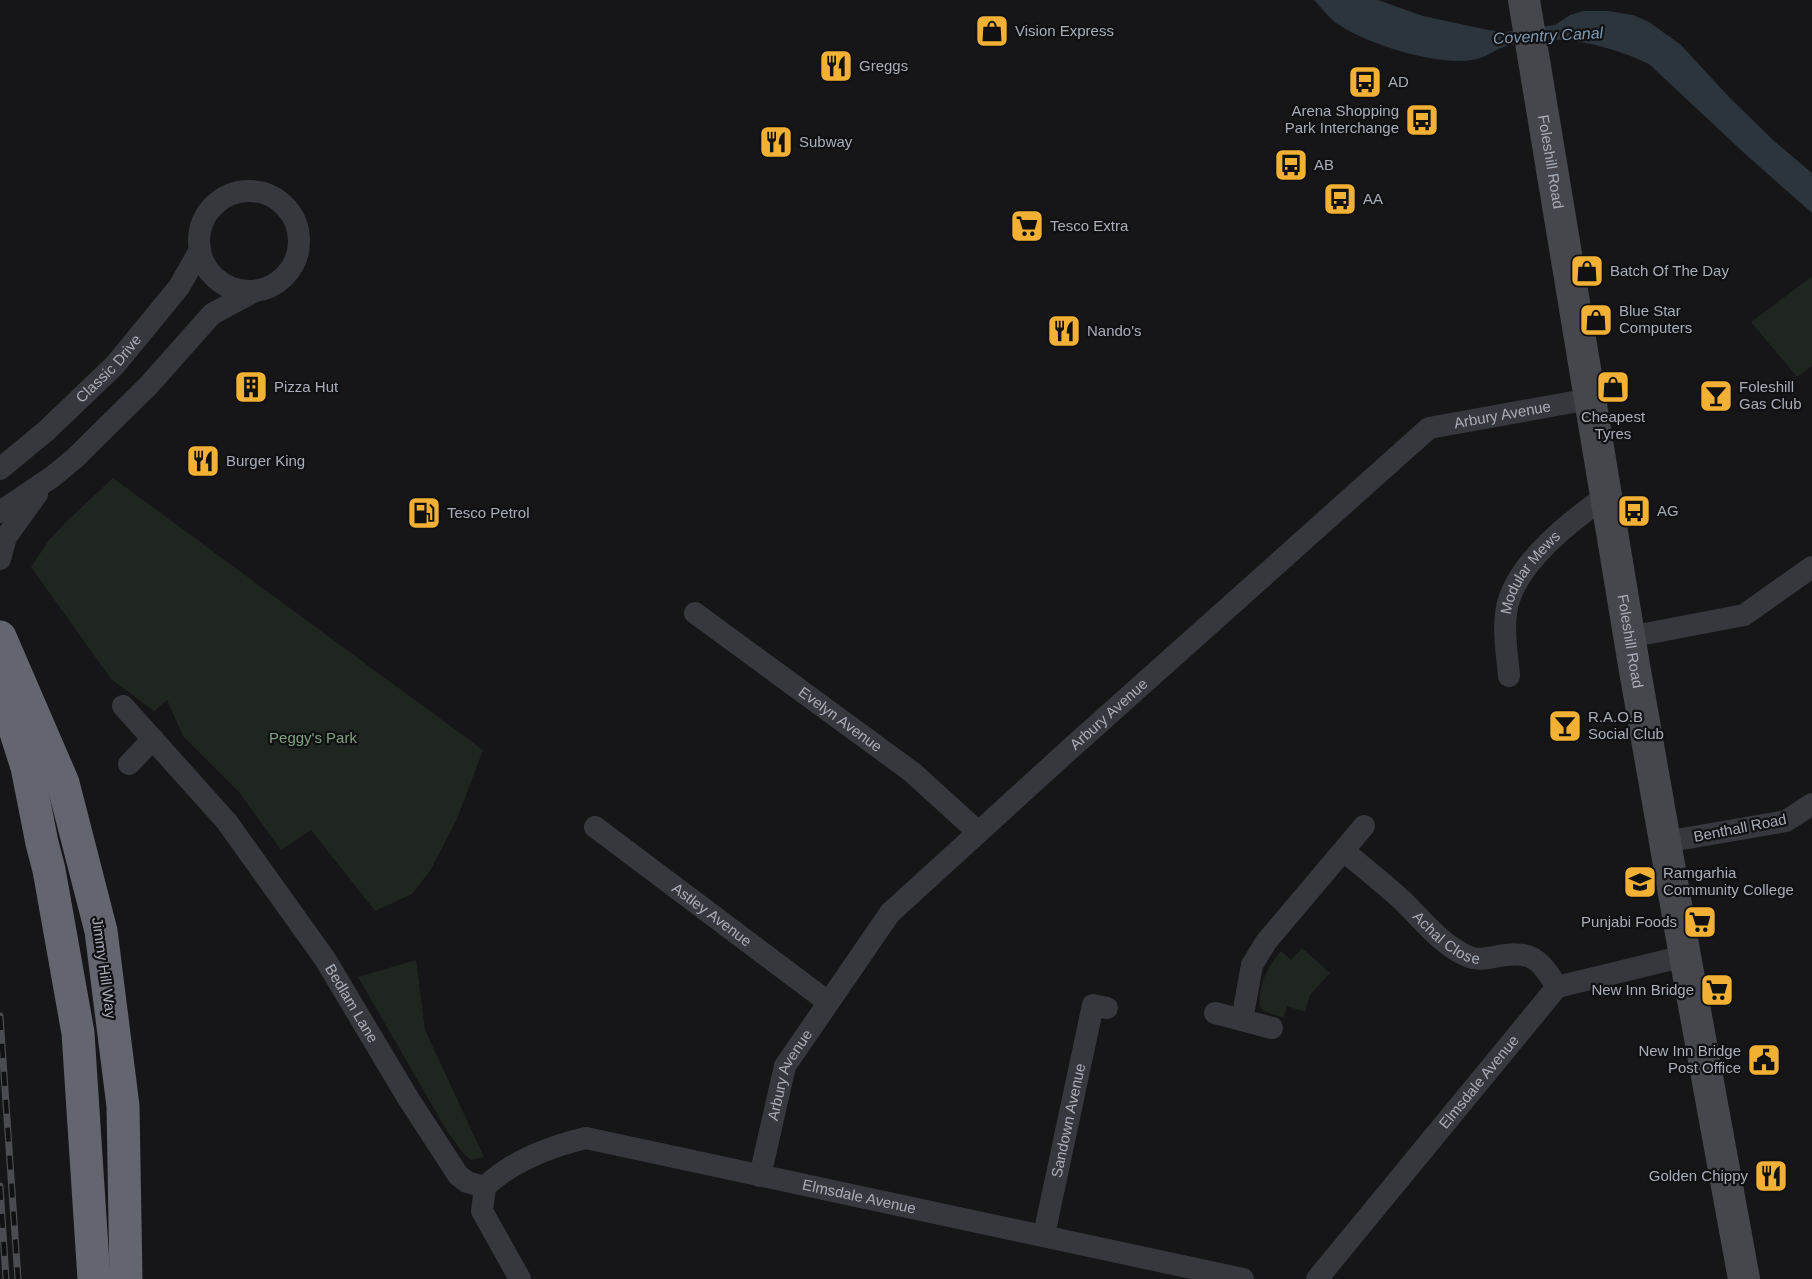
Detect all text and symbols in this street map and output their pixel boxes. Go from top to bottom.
shop icon: Vision Express [974,13,1010,49]
place label: Vision Express [1015,22,1114,39]
water label: Coventry Canal [1493,24,1604,47]
restaurant icon: Greggs [818,48,854,84]
place label: Greggs [859,57,908,74]
bus stop icon: AD [1347,64,1383,100]
place label: AD [1388,73,1409,90]
place label: Arena Shopping Park Interchange [1285,102,1399,136]
bus stop icon: Arena Shopping Park Interchange [1404,102,1440,138]
street label: Foleshill Road [1535,113,1567,210]
restaurant icon: Subway [758,124,794,160]
place label: Subway [799,133,853,150]
bus stop icon: AB [1273,147,1309,183]
place label: AB [1314,156,1334,173]
bus stop icon: AA [1322,181,1358,217]
place label: AA [1363,190,1383,207]
supermarket icon: Tesco Extra [1009,208,1045,244]
place label: Tesco Extra [1050,217,1129,234]
shop icon: Batch Of The Day [1569,253,1605,289]
place label: Batch Of The Day [1610,262,1729,279]
shop icon: Blue Star Computers [1578,302,1614,338]
place label: Blue Star Computers [1619,302,1692,336]
restaurant icon: Nando's [1046,313,1082,349]
place label: Nando's [1087,322,1142,339]
street label: Classic Drive [72,331,144,406]
building icon: Pizza Hut [233,369,269,405]
shop icon: Cheapest Tyres [1595,369,1631,405]
place label: Pizza Hut [274,378,339,395]
bar icon: Foleshill Gas Club [1698,378,1734,414]
place label: Foleshill Gas Club [1739,378,1802,412]
street label: Arbury Avenue [1452,397,1552,431]
place label: Cheapest Tyres [1581,408,1646,442]
restaurant icon: Burger King [185,443,221,479]
place label: Burger King [226,452,305,469]
bus stop icon: AG [1616,493,1652,529]
fuel station icon: Tesco Petrol [406,495,442,531]
place label: AG [1657,502,1679,519]
place label: Tesco Petrol [447,504,530,521]
street label: Modular Mews [1497,527,1563,615]
street label: Foleshill Road [1614,593,1647,690]
street label: Arbury Avenue [1066,675,1151,753]
street label: Evelyn Avenue [796,683,885,755]
bar icon: R.A.O.B Social Club [1547,708,1583,744]
place label: R.A.O.B Social Club [1588,708,1664,742]
park label: Peggy's Park [269,729,357,746]
street label: Benthall Road [1692,810,1788,845]
school or university icon: Ramgarhia Community College [1622,864,1658,900]
place label: Ramgarhia Community College [1663,864,1794,898]
street label: Astley Avenue [669,879,755,950]
supermarket icon: Punjabi Foods [1682,904,1718,940]
street label: Achal Close [1410,908,1481,967]
place label: Punjabi Foods [1581,913,1677,930]
street label: Jimmy Hill Way [89,916,120,1020]
street label: Bedlam Lane [322,961,382,1046]
supermarket icon: New Inn Bridge [1699,972,1735,1008]
place label: New Inn Bridge [1591,981,1694,998]
street label: Arbury Avenue [764,1026,816,1122]
street label: Elmsdale Avenue [1435,1032,1522,1132]
place label: New Inn Bridge Post Office [1638,1042,1741,1076]
public building icon: New Inn Bridge Post Office [1746,1042,1782,1078]
street label: Sandown Avenue [1047,1062,1088,1179]
restaurant icon: Golden Chippy [1753,1158,1789,1194]
place label: Golden Chippy [1649,1167,1748,1184]
street label: Elmsdale Avenue [801,1176,918,1217]

